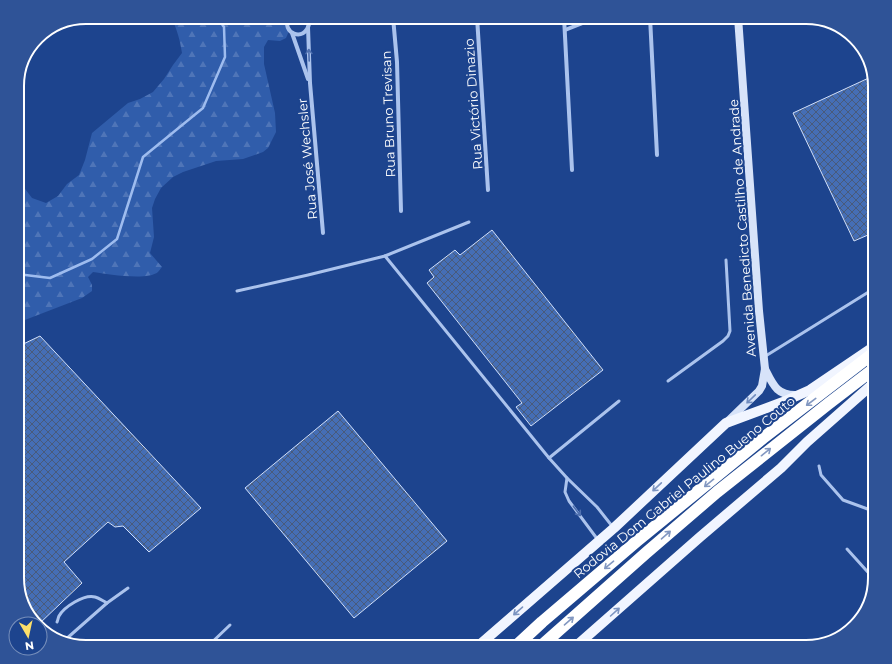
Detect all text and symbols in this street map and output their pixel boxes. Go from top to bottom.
street label: Rua Victório Dinazio [460,38,486,170]
one-way arrow [305,49,313,62]
street label: Rua Bruno Trevisan [378,50,398,178]
street label: Rua José Wechsler [294,98,320,220]
street label: Avenida Benedicto Castilho de Andrade [725,99,759,357]
street label: Rodovia Dom Gabriel Paulino Bueno Couto [570,393,798,581]
one-way arrow [746,394,756,404]
one-way arrow [805,397,816,406]
one-way arrow [761,448,772,457]
one-way arrow [704,478,715,487]
one-way arrow [652,483,662,492]
one-way arrow [573,506,581,517]
one-way arrow [661,531,672,540]
one-way arrow [603,561,614,570]
one-way arrow [513,607,523,616]
one-way arrow [609,608,619,617]
north arrow [8,616,48,656]
one-way arrow [563,617,573,626]
text: N [24,638,35,653]

